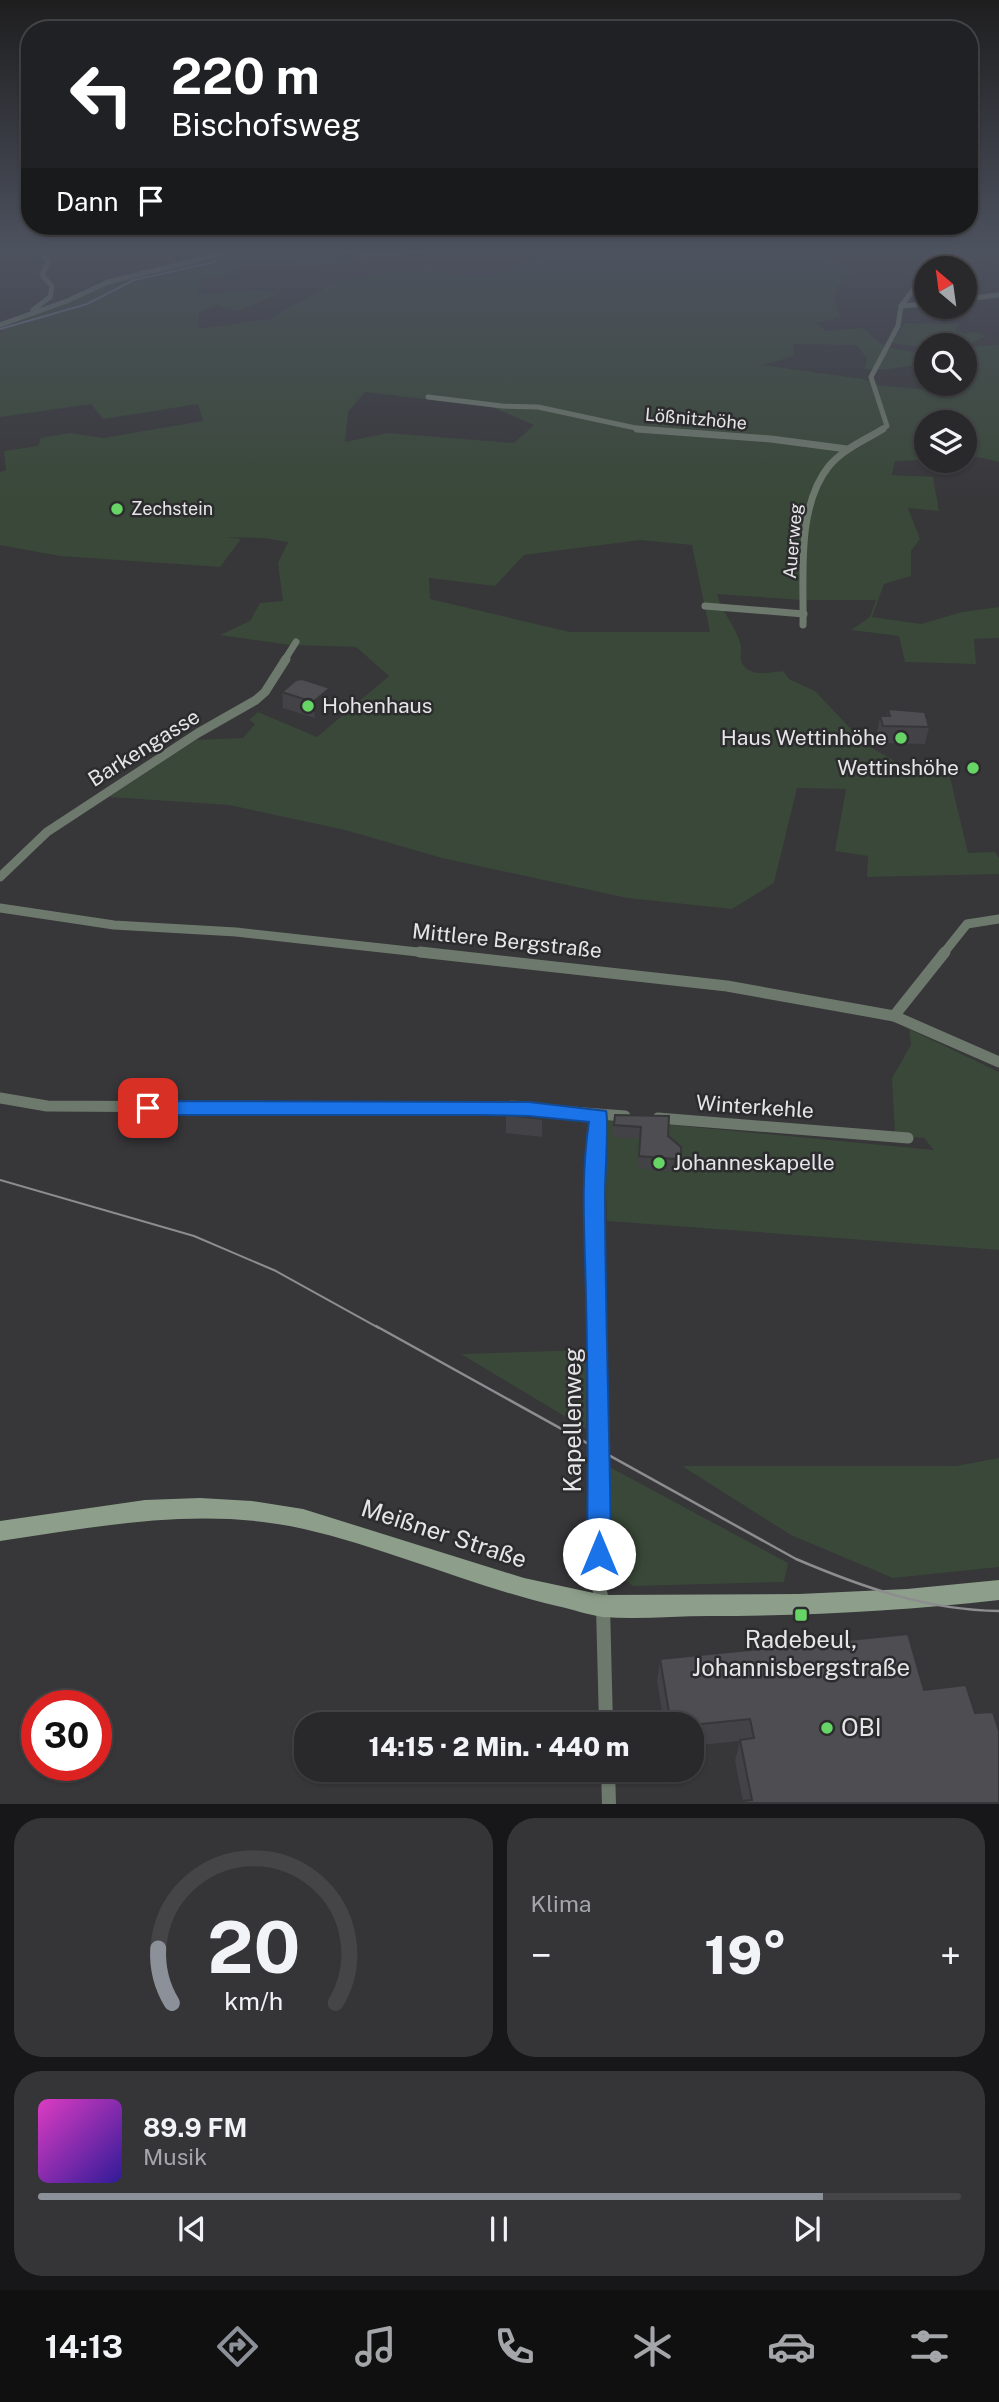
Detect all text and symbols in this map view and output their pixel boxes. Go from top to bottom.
text: 220 m [171,47,320,105]
icon: left [56,49,147,140]
text: Bischofsweg [171,106,361,143]
icon: arrive [132,182,170,220]
text: Dann [56,186,118,217]
north arrow [914,256,976,318]
map controls [914,256,977,473]
button: search [914,333,977,396]
street label: Lößnitzhöhe [644,404,748,433]
button: layers [914,410,977,473]
place label: Zechstein [131,498,213,519]
marker: Zechstein [109,501,125,517]
street label: Auerweg [779,502,806,580]
place label: Hohenhaus [322,693,432,718]
marker: Hohenhaus [300,698,316,714]
street label: Barkengasse [83,703,204,792]
place label: Haus Wettinhöhe [721,725,887,750]
marker: Haus Wettinhöhe [893,730,909,746]
place label: Wettinshöhe [837,755,959,780]
marker: Wettinshöhe [965,760,981,776]
street label: Mittlere Bergstraße [411,918,603,963]
pin [118,1078,178,1138]
icon: arrive [129,1089,167,1127]
street label: Winterkehle [695,1090,815,1123]
place label: Johanneskapelle [673,1150,835,1175]
marker: Johanneskapelle [651,1155,667,1171]
street label: Kapellenweg [558,1348,586,1492]
street label: Meißner Straße [358,1493,531,1573]
position arrow [562,1517,636,1591]
marker: Radebeul, Johannisbergstraße [793,1607,809,1623]
place label: Radebeul, Johannisbergstraße [692,1625,910,1681]
speed limit sign: 30 [21,1690,112,1781]
place label: OBI [841,1713,882,1741]
marker: OBI [819,1720,835,1736]
text: 14:15 · 2 Min. · 440 m [369,1731,629,1762]
text: Klima [531,1890,591,1917]
text: 20 [207,1905,300,1990]
text: 19° [704,1925,787,1986]
text: − [531,1933,552,1978]
text: + [940,1933,961,1978]
text: km/h [224,1986,283,2016]
text: 89.9 FM [143,2112,247,2143]
text: Musik [143,2143,207,2170]
icon: previous [173,2210,211,2248]
icon: pause [480,2210,518,2248]
icon: next [788,2210,826,2248]
icon: directions [213,2322,262,2371]
icon: music [351,2322,400,2371]
icon: phone [490,2322,539,2371]
icon: climate [628,2322,677,2371]
icon: car [767,2322,816,2371]
icon: filters [905,2322,954,2371]
text: 14:13 [45,2328,123,2365]

